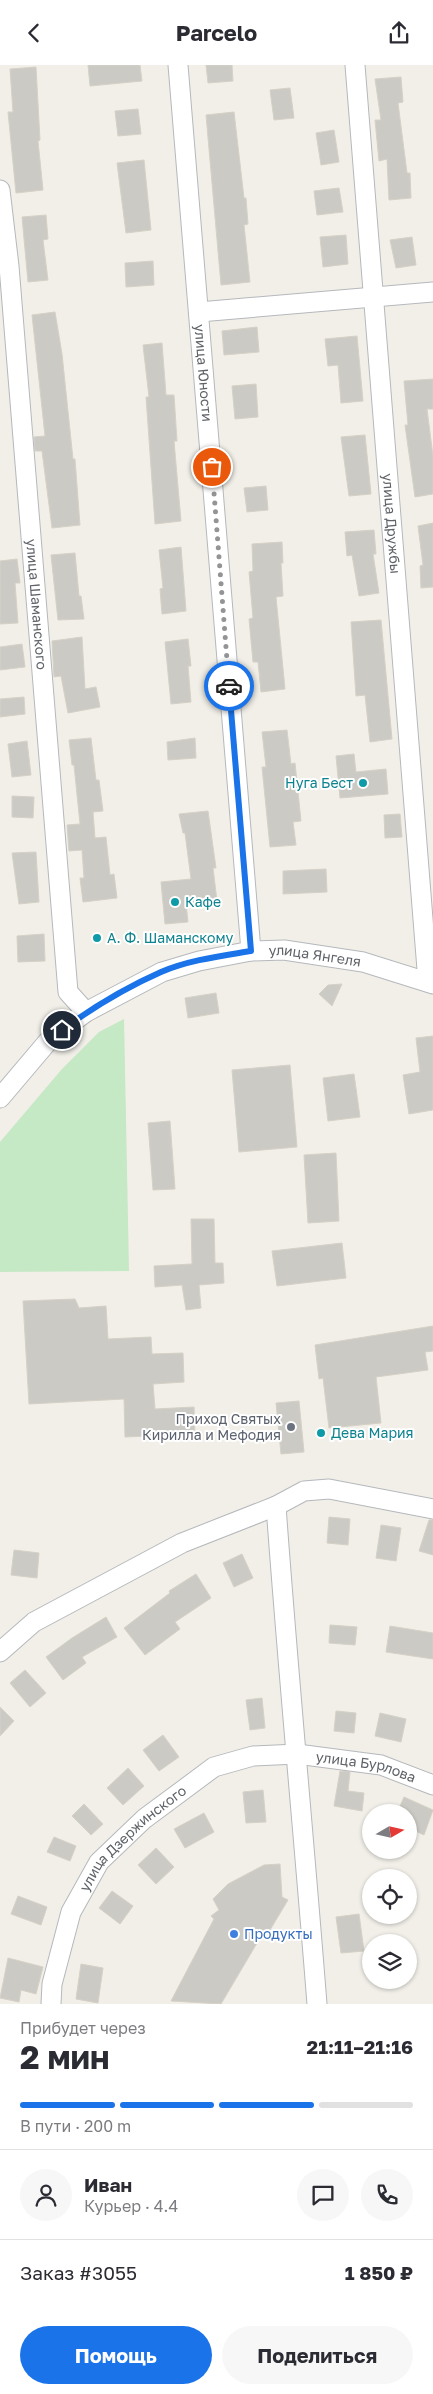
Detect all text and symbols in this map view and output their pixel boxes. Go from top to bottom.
icon: back [20,19,48,47]
text: Parcelo [176,19,257,46]
icon: share [385,19,413,47]
street label: улица Юности [191,323,216,422]
pin [191,446,233,488]
icon: bag [198,453,226,481]
street label: улица Дружбы [380,473,404,574]
street label: улица Шаманского [23,538,51,670]
courier [204,661,254,711]
icon: car [215,672,243,700]
place label: Нуга Бест [285,774,353,791]
marker: Нуга Бест [357,777,369,789]
place label: Кафе [185,893,221,910]
marker: Кафе [169,896,181,908]
place label: А. Ф. Шаманскому [107,929,234,946]
marker: А. Ф. Шаманскому [91,932,103,944]
street label: улица Янгеля [268,941,362,970]
pin [41,1009,83,1051]
icon: home [48,1016,76,1044]
place label: Приход Святых Кирилла и Мефодия [142,1410,281,1443]
marker: Приход Святых Кирилла и Мефодия [285,1421,297,1433]
place label: Дева Мария [331,1424,414,1441]
marker: Дева Мария [315,1427,327,1439]
street label: улица Бурлова [315,1748,418,1786]
street label: улица Дзержинского [75,1782,189,1894]
north arrow [362,1804,418,1859]
map controls [362,1804,417,1989]
button: locate [362,1869,417,1924]
place label: Продукты [244,1925,313,1942]
marker: Продукты [228,1928,240,1940]
button: layers [362,1934,417,1989]
text: Прибудет через [20,2018,146,2038]
text: 21:11–21:16 [307,2035,413,2058]
text: 2 мин [20,2038,110,2076]
text: В пути · 200 m [20,2116,131,2136]
button: person [20,2169,72,2221]
button: chat [297,2169,349,2221]
button: phone [361,2169,413,2221]
text: Иван [84,2173,132,2196]
text: Курьер · 4.4 [84,2196,178,2216]
text: Заказ #3055 [20,2261,137,2284]
text: 1 850 ₽ [345,2261,413,2284]
button: Помощь [20,2326,212,2384]
button: Поделиться [222,2326,413,2384]

